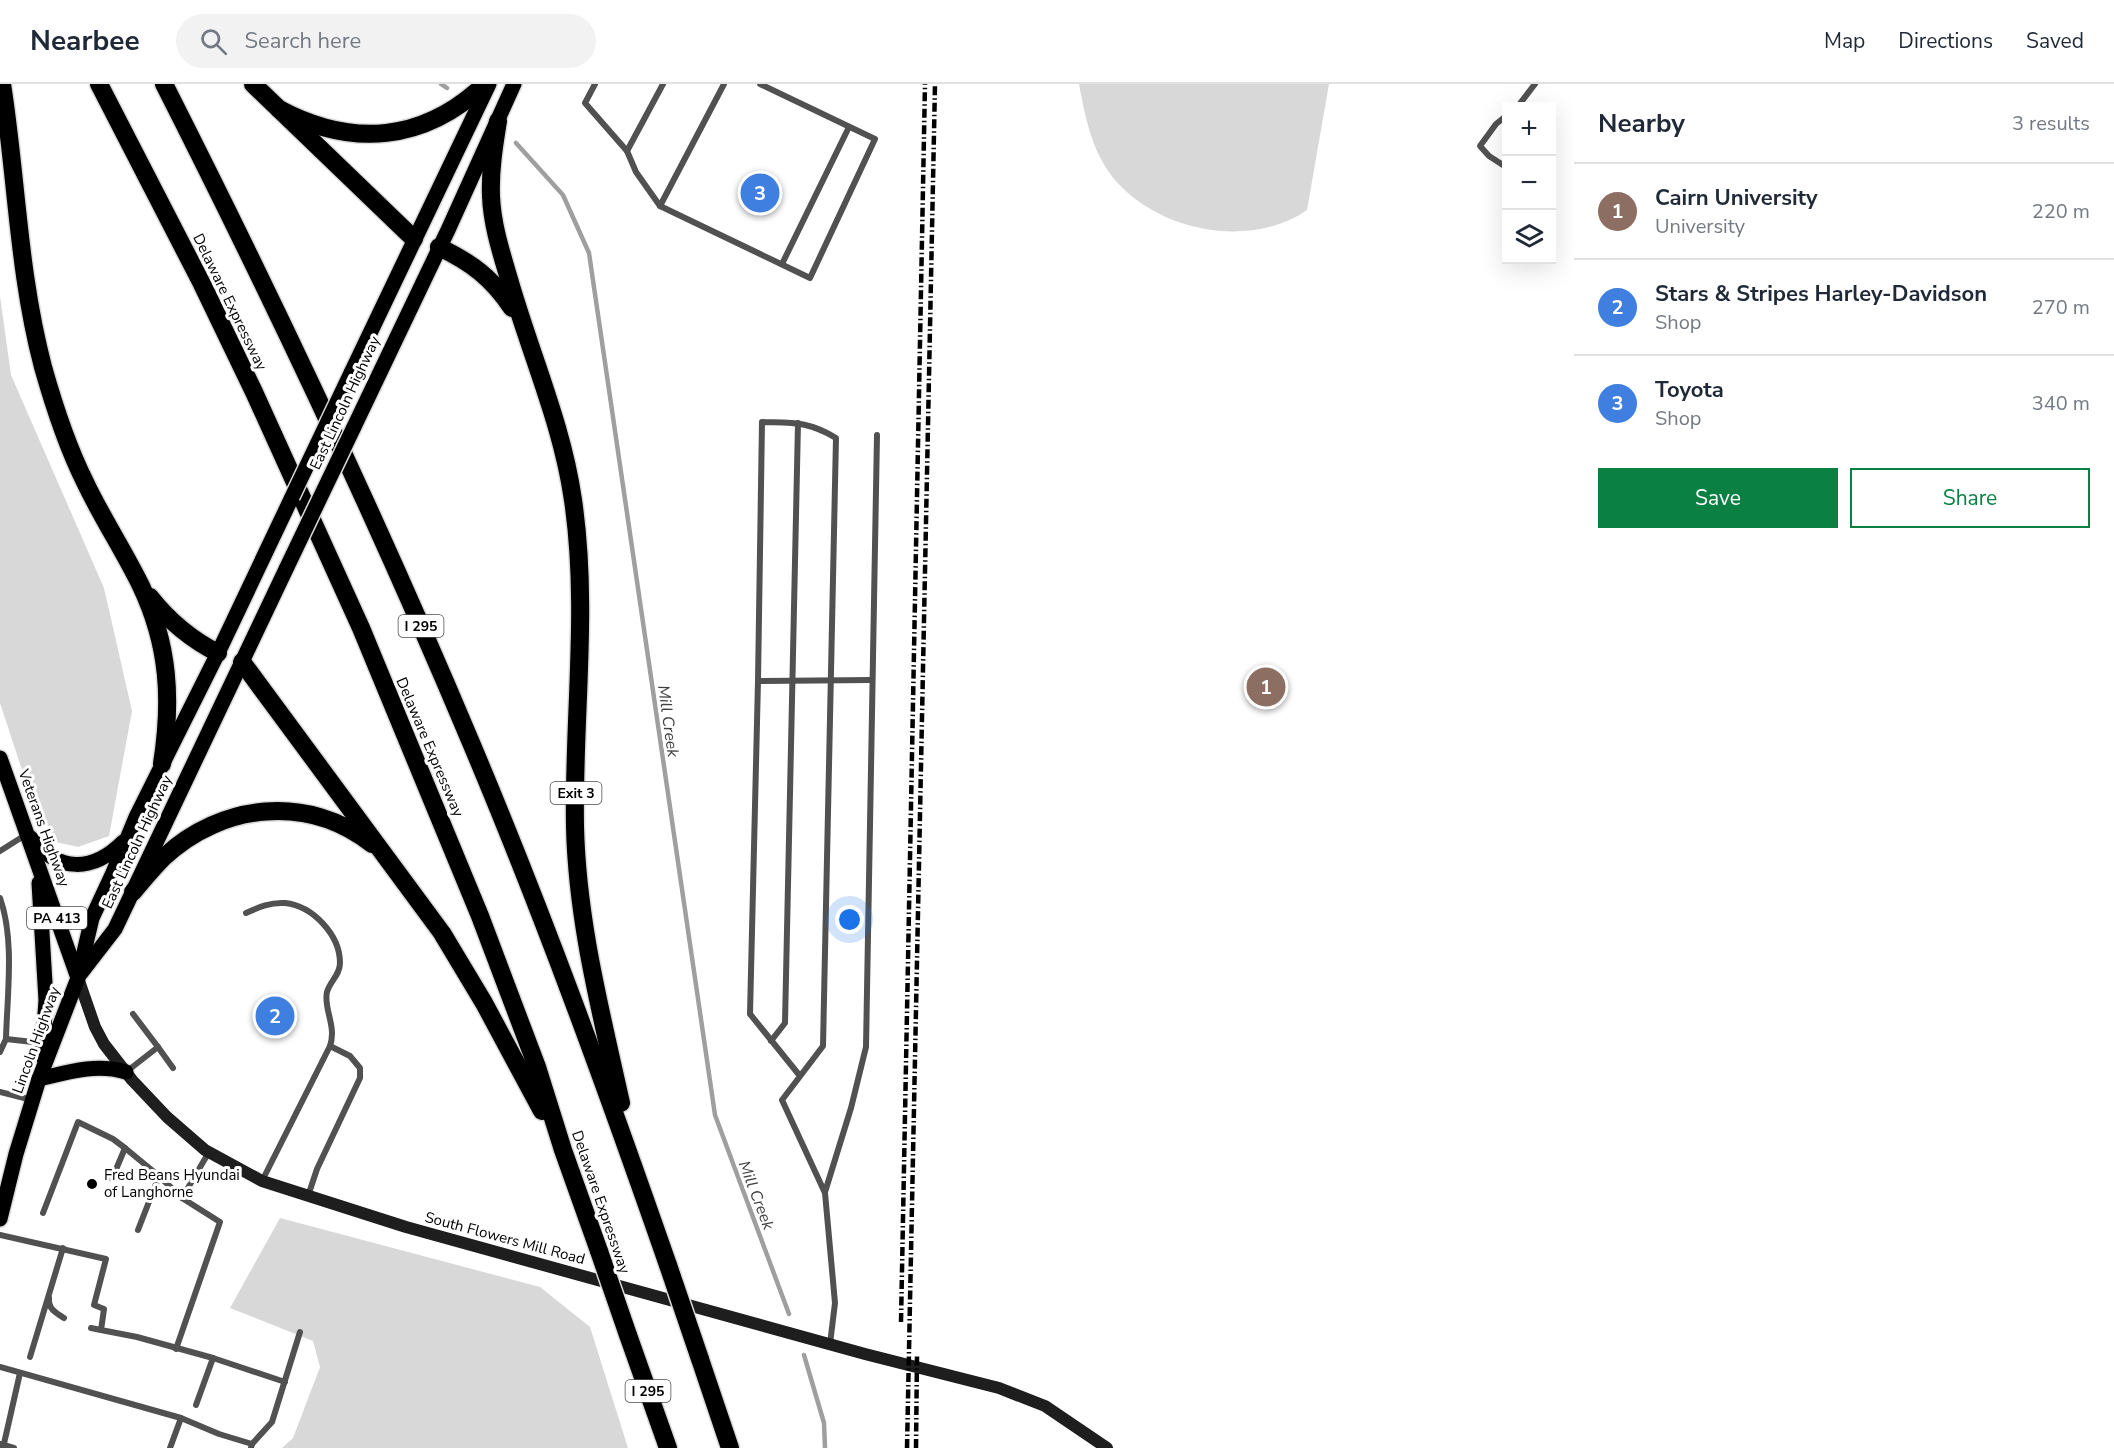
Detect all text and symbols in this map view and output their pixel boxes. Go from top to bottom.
search box [176,14,596,68]
text: Nearbee [30,22,140,60]
icon: search [197,25,230,58]
text: Search here [245,26,361,56]
text: Map [1824,27,1865,55]
text: Directions [1898,27,1993,55]
text: Saved [2026,27,2084,55]
map controls [1502,102,1556,264]
button: + [1502,102,1556,156]
text: Nearby [1598,106,1685,141]
text: 3 results [2012,110,2090,137]
button: − [1502,156,1556,210]
pin: 3 [740,170,780,216]
text: Cairn University [1655,183,1818,213]
text: 1 [1612,198,1624,225]
text: 220 m [2032,198,2090,225]
button: layers [1502,210,1556,264]
text: University [1655,213,1745,240]
street label: Delaware Expressway [188,230,272,374]
text: Stars & Stripes Harley-Davidson [1655,279,1987,309]
text: 2 [1612,294,1624,321]
text: 270 m [2032,294,2090,321]
text: Shop [1655,309,1701,336]
street label: East Lincoln Highway [305,333,385,473]
text: Toyota [1655,375,1724,405]
text: 3 [1612,390,1624,417]
text: 340 m [2032,390,2090,417]
text: Shop [1655,405,1701,432]
button: Save [1598,468,1838,528]
button: Share [1850,468,2090,528]
road number: I 295 [398,615,444,637]
pin: 1 [1246,664,1286,710]
street label: Delaware Expressway [392,674,469,820]
water label: Mill Creek [652,684,684,759]
street label: Veterans Highway [13,766,75,890]
street label: East Lincoln Highway [97,772,177,912]
road number: Exit 3 [550,782,602,804]
your location [835,905,864,934]
road number: PA 413 [27,907,87,929]
street label: Lincoln Highway [7,984,65,1096]
pin: 2 [256,994,294,1038]
street label: Delaware Expressway [567,1128,635,1276]
water label: Mill Creek [733,1158,780,1234]
place label: Fred Beans Hyundai of Langhorne [104,1165,240,1202]
marker: Fred Beans Hyundai of Langhorne [85,1177,99,1191]
street label: South Flowers Mill Road [423,1207,587,1269]
road number: I 295 [626,1380,670,1402]

